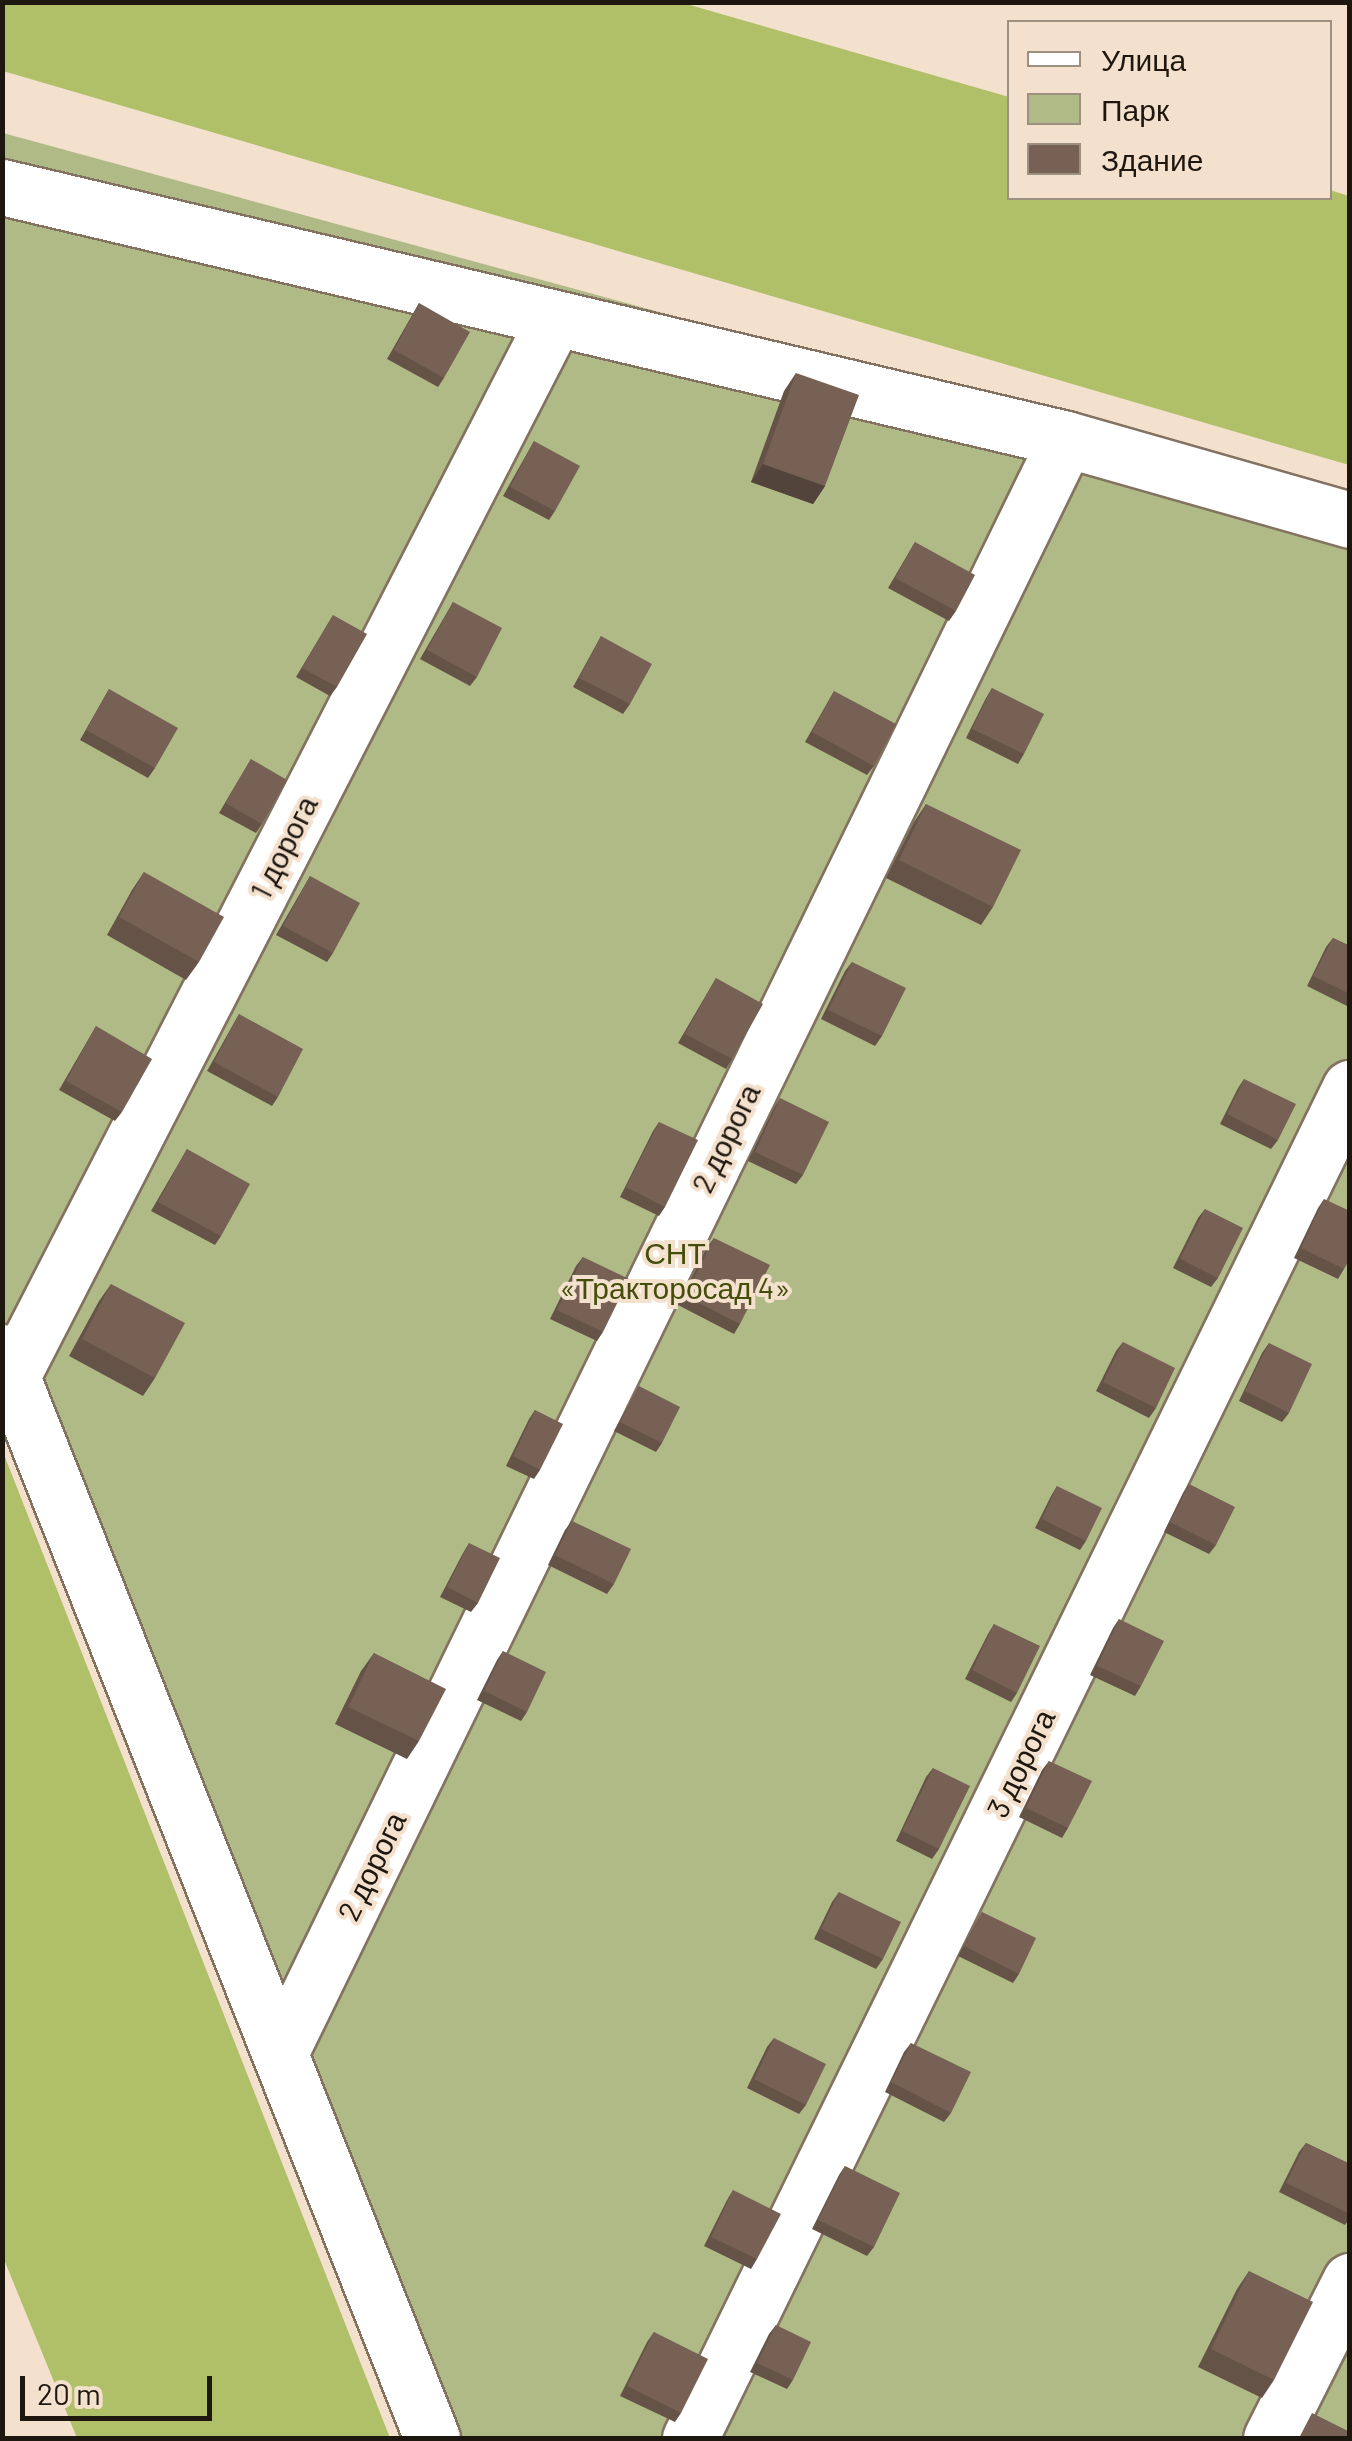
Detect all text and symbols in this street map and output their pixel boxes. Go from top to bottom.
legend [1007,20,1332,200]
text: Улица [1101,41,1186,77]
text: Парк [1101,91,1169,127]
text: Здание [1101,141,1203,177]
street label: 1 дорога [242,789,324,905]
street label: 2 дорога [683,1078,767,1198]
park label: СНТ «Тракторосад 4» [559,1234,791,1304]
street label: 3 дорога [978,1703,1062,1823]
street label: 2 дорога [329,1806,413,1926]
scale bar [25,2356,218,2418]
text: 20 m [37,2375,101,2411]

